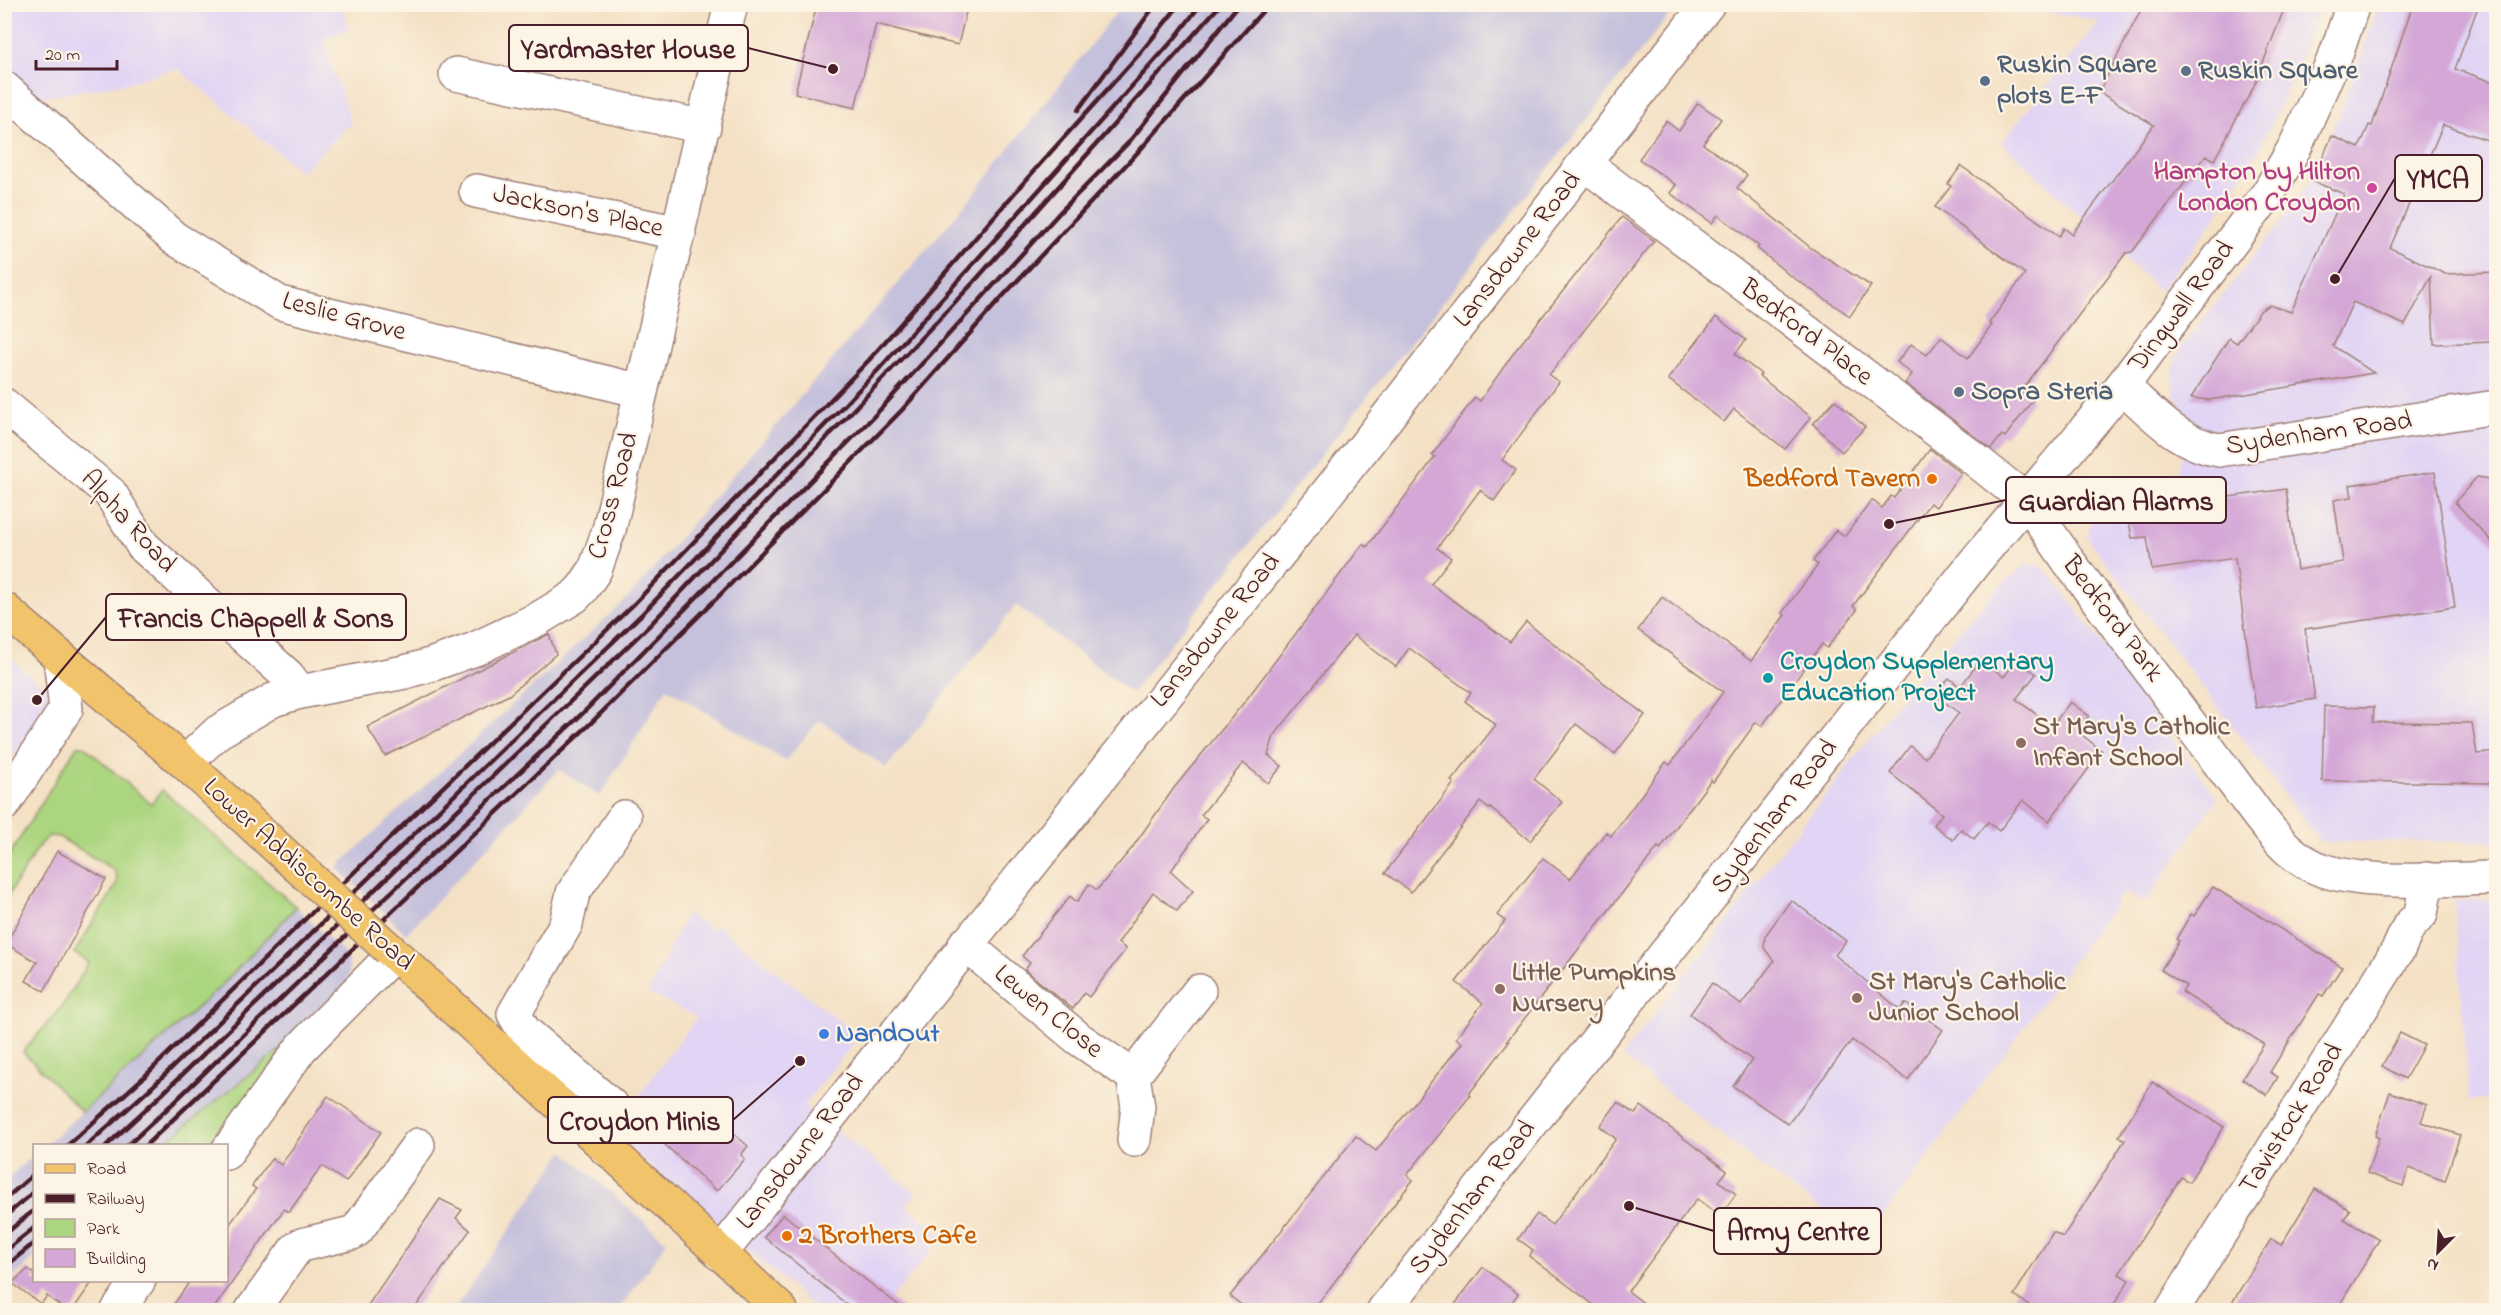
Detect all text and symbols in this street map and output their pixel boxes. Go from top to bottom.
callout: Yardmaster House [509,25,748,71]
text: Yardmaster House [520,31,737,72]
scale bar [36,33,117,71]
text: 20 m [45,43,80,69]
place label: Ruskin Square plots E-F [1997,46,2158,116]
place label: Ruskin Square [2198,52,2359,91]
marker: Ruskin Square [2179,64,2193,78]
marker: Ruskin Square plots E-F [1978,74,1992,88]
place label: Hampton by Hilton London Croydon [2153,153,2360,223]
callout: YMCA [2395,155,2482,201]
text: YMCA [2406,161,2469,202]
street label: Lansdowne Road [1444,163,1592,337]
street label: Jackson's Place [489,175,668,249]
marker: Hampton by Hilton London Croydon [2365,181,2379,195]
street label: Dingwall Road [2119,233,2245,382]
street label: Bedford Place [1730,269,1882,397]
street label: Leslie Grove [278,282,411,352]
place label: Sopra Steria [1971,373,2113,412]
marker: Sopra Steria [1952,385,1966,399]
street label: Sydenham Road [2223,402,2415,466]
street label: Cross Road [578,428,650,564]
place label: Bedford Tavern [1742,460,1920,499]
street label: Alpha Road [71,461,185,583]
marker: Bedford Tavern [1925,472,1939,486]
callout: Guardian Alarms [2006,477,2226,523]
text: Guardian Alarms [2018,483,2214,524]
street label: Lansdowne Road [1141,545,1291,717]
street label: Bedford Park [2051,547,2173,691]
callout: Francis Chappell & Sons [106,594,406,640]
text: Francis Chappell & Sons [116,600,394,641]
place label: Croydon Supplementary Education Project [1780,643,2054,713]
marker: Croydon Supplementary Education Project [1761,671,1775,685]
place label: St Mary's Catholic Infant School [2033,708,2231,778]
street label: Sydenham Road [1702,731,1848,903]
marker: St Mary's Catholic Infant School [2014,736,2028,750]
street label: Lower Addiscombe Road [193,769,423,981]
place label: Little Pumpkins Nursery [1512,954,1676,1024]
street label: Lewen Close [985,956,1112,1069]
place label: St Mary's Catholic Junior School [1869,963,2067,1033]
marker: Little Pumpkins Nursery [1493,982,1507,996]
marker: St Mary's Catholic Junior School [1850,991,1864,1005]
place label: NandOut [836,1015,940,1054]
marker: NandOut [817,1027,831,1041]
street label: Tavistock Road [2230,1036,2354,1202]
street label: Lansdowne Road [727,1065,875,1239]
callout: Croydon Minis [548,1097,733,1143]
text: Croydon Minis [559,1103,721,1144]
street label: Sydenham Road [1400,1112,1546,1284]
legend [33,1144,228,1282]
text: Road [87,1157,126,1183]
text: Railway [87,1187,144,1213]
callout: Army Centre [1714,1208,1881,1254]
text: Army Centre [1727,1213,1871,1254]
text: Park [87,1217,120,1243]
place label: 2 Brothers Cafe [798,1217,978,1256]
north arrow [2408,1222,2468,1282]
marker: 2 Brothers Cafe [780,1229,794,1243]
text: Building [86,1247,146,1274]
text: N [2423,1251,2443,1277]

